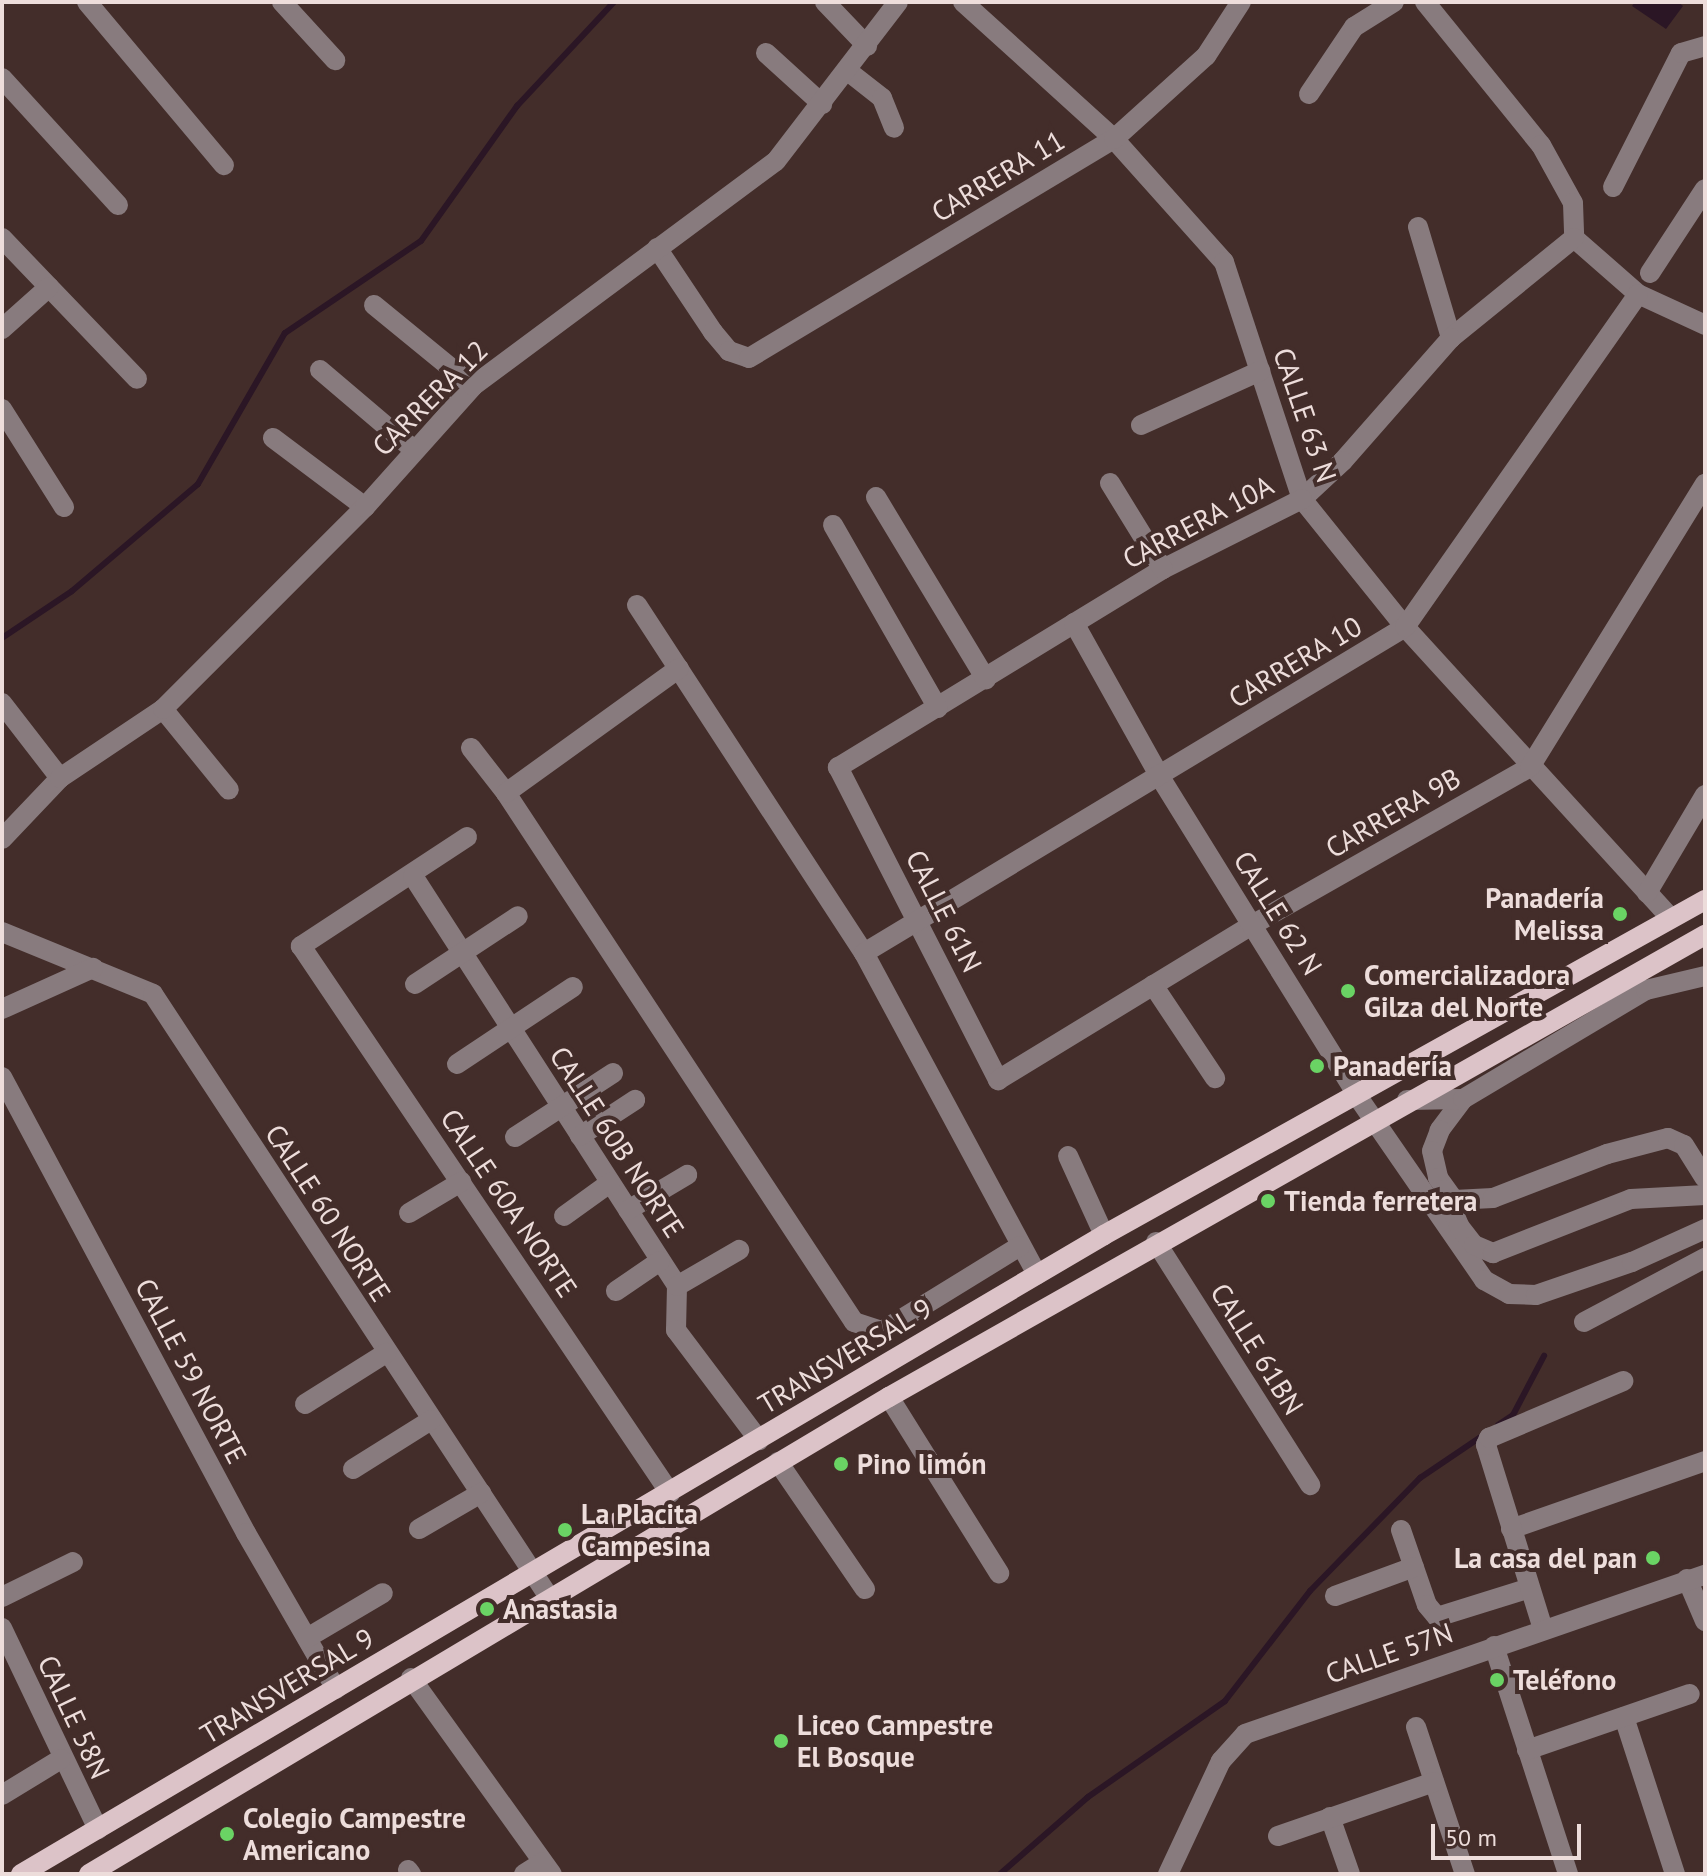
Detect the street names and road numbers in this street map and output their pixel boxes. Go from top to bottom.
street label: CARRERA 11 [925,123,1071,229]
street label: CARRERA 12 [365,333,495,463]
street label: CALLE 63 N [1266,343,1344,487]
street label: CARRERA 10A [1117,468,1279,576]
street label: CARRERA 10 [1222,609,1368,715]
street label: CARRERA 9B [1319,761,1467,865]
street label: CALLE 61N [899,844,989,978]
street label: CALLE 62 N [1227,845,1329,981]
street label: CALLE 60B NORTE [543,1040,691,1244]
street label: CALLE 60A NORTE [433,1102,585,1304]
street label: CALLE 60 NORTE [258,1118,398,1308]
street label: CALLE 59 NORTE [128,1273,254,1469]
street label: CALLE 61BN [1203,1277,1311,1421]
street label: TRANSVERSAL 9 [752,1291,938,1421]
street label: CALLE 57N [1321,1616,1457,1690]
street label: TRANSVERSAL 9 [194,1621,380,1751]
street label: CALLE 58N [31,1650,117,1784]

